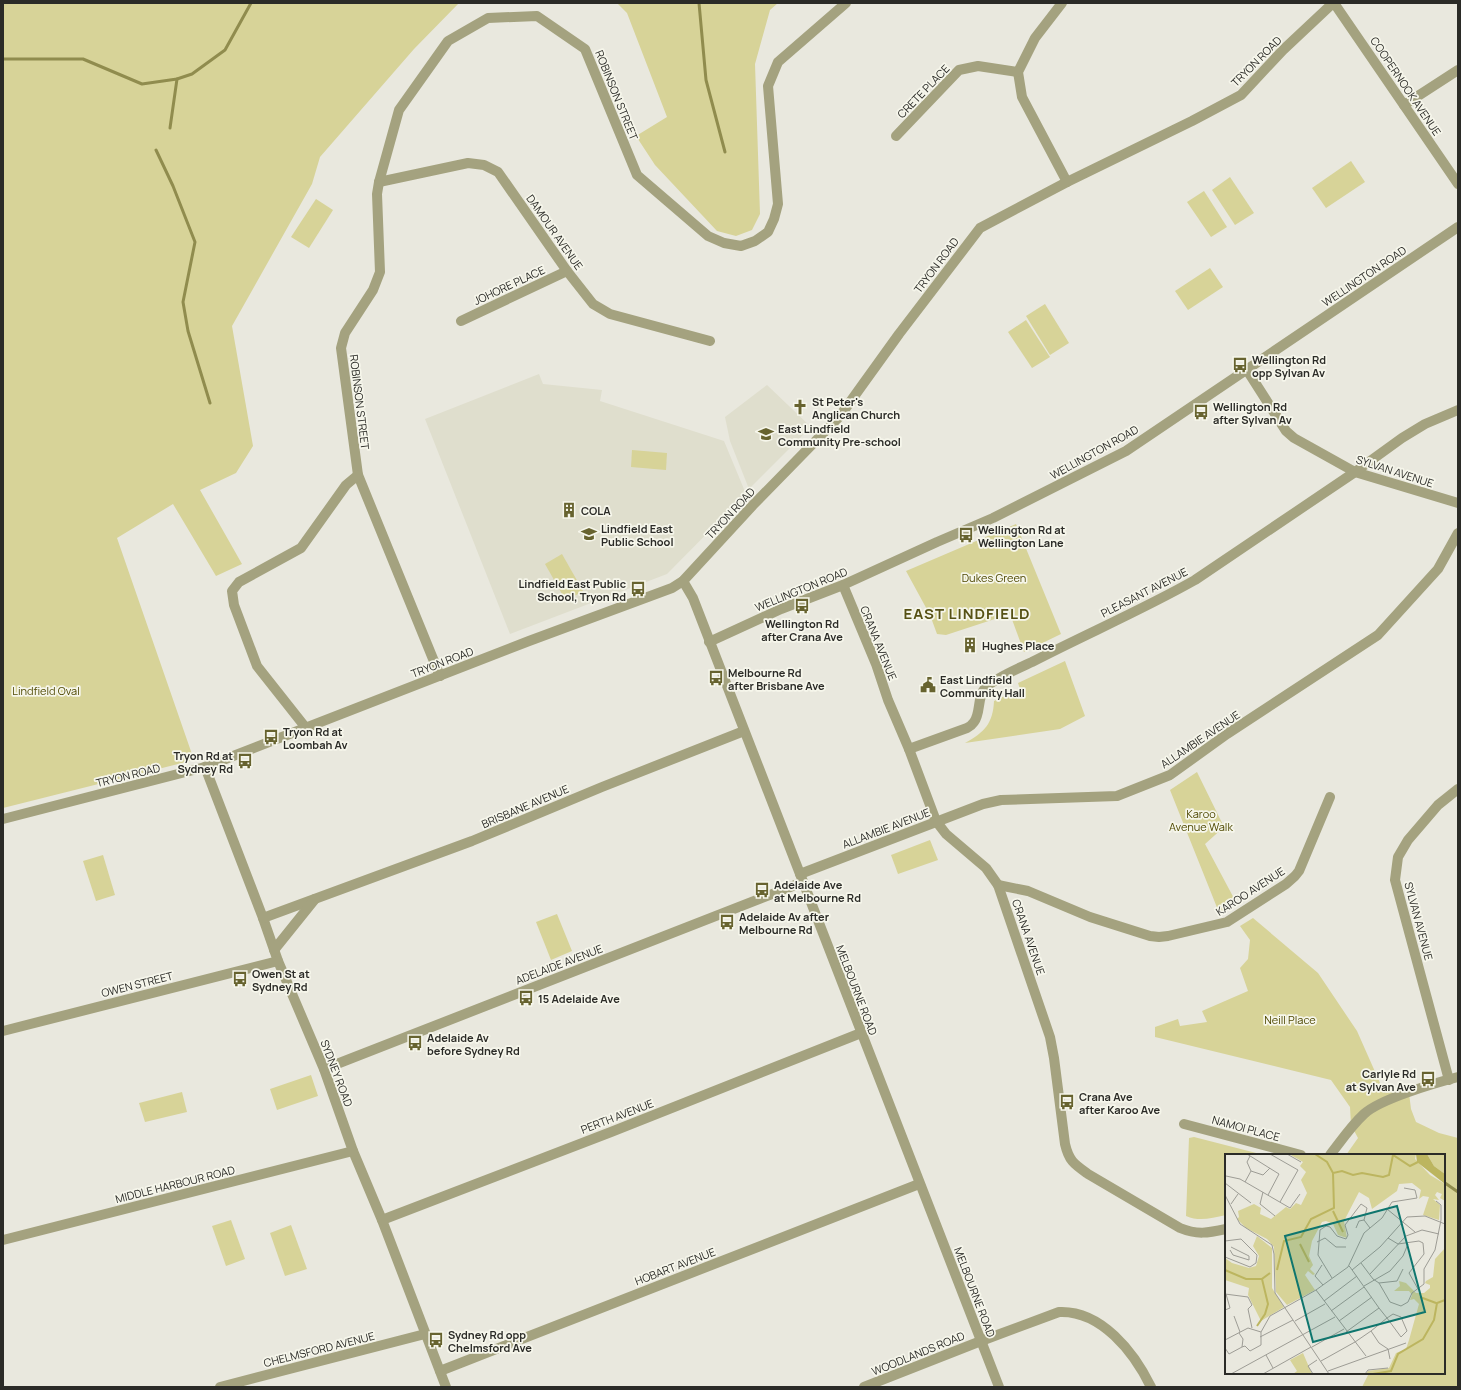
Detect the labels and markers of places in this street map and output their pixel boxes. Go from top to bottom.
place label: Wellington Rd opp Sylvan Av [1252,352,1326,380]
bus stop icon: Wellington Rd opp Sylvan Av [1231,356,1249,374]
place label: St Peter's Anglican Church [812,394,900,422]
church icon: St Peter's Anglican Church [791,398,809,416]
place label: Wellington Rd after Sylvan Av [1213,399,1292,427]
bus stop icon: Wellington Rd after Sylvan Av [1192,403,1210,421]
place label: East Lindfield Community Pre-school [778,421,901,449]
school or university icon: East Lindfield Community Pre-school [757,425,775,443]
building icon: COLA [560,501,578,519]
place label: COLA [581,503,611,518]
place label: Lindfield East Public School [601,521,674,549]
place label: Wellington Rd at Wellington Lane [978,522,1066,550]
school or university icon: Lindfield East Public School [580,525,598,543]
bus stop icon: Wellington Rd at Wellington Lane [957,526,975,544]
place label: Lindfield East Public School, Tryon Rd [518,576,626,604]
bus stop icon: Lindfield East Public School, Tryon Rd [629,580,647,598]
bus stop icon: Wellington Rd after Crana Ave [793,597,811,615]
place label: Wellington Rd after Crana Ave [761,616,843,644]
building icon: Hughes Place [961,636,979,654]
place label: Hughes Place [982,638,1055,653]
place label: Melbourne Rd after Brisbane Ave [728,665,825,693]
bus stop icon: Melbourne Rd after Brisbane Ave [707,669,725,687]
place label: East Lindfield Community Hall [940,672,1025,700]
public building icon: East Lindfield Community Hall [919,676,937,694]
place label: Tryon Rd at Loombah Av [283,724,348,752]
bus stop icon: Tryon Rd at Loombah Av [262,728,280,746]
place label: Tryon Rd at Sydney Rd [174,748,233,776]
bus stop icon: Tryon Rd at Sydney Rd [236,752,254,770]
place label: Adelaide Ave at Melbourne Rd [774,877,861,905]
bus stop icon: Adelaide Ave at Melbourne Rd [753,881,771,899]
place label: Adelaide Av after Melbourne Rd [739,909,830,937]
bus stop icon: Adelaide Av after Melbourne Rd [718,913,736,931]
place label: Owen St at Sydney Rd [252,966,310,994]
bus stop icon: Owen St at Sydney Rd [231,970,249,988]
bus stop icon: 15 Adelaide Ave [517,989,535,1007]
place label: 15 Adelaide Ave [538,991,620,1006]
place label: Adelaide Av before Sydney Rd [427,1030,520,1058]
bus stop icon: Adelaide Av before Sydney Rd [406,1034,424,1052]
place label: Carlyle Rd at Sylvan Ave [1346,1066,1416,1094]
bus stop icon: Carlyle Rd at Sylvan Ave [1419,1070,1437,1088]
place label: Crana Ave after Karoo Ave [1079,1089,1160,1117]
bus stop icon: Crana Ave after Karoo Ave [1058,1093,1076,1111]
place label: Sydney Rd opp Chelmsford Ave [448,1327,532,1355]
bus stop icon: Sydney Rd opp Chelmsford Ave [427,1331,445,1349]

